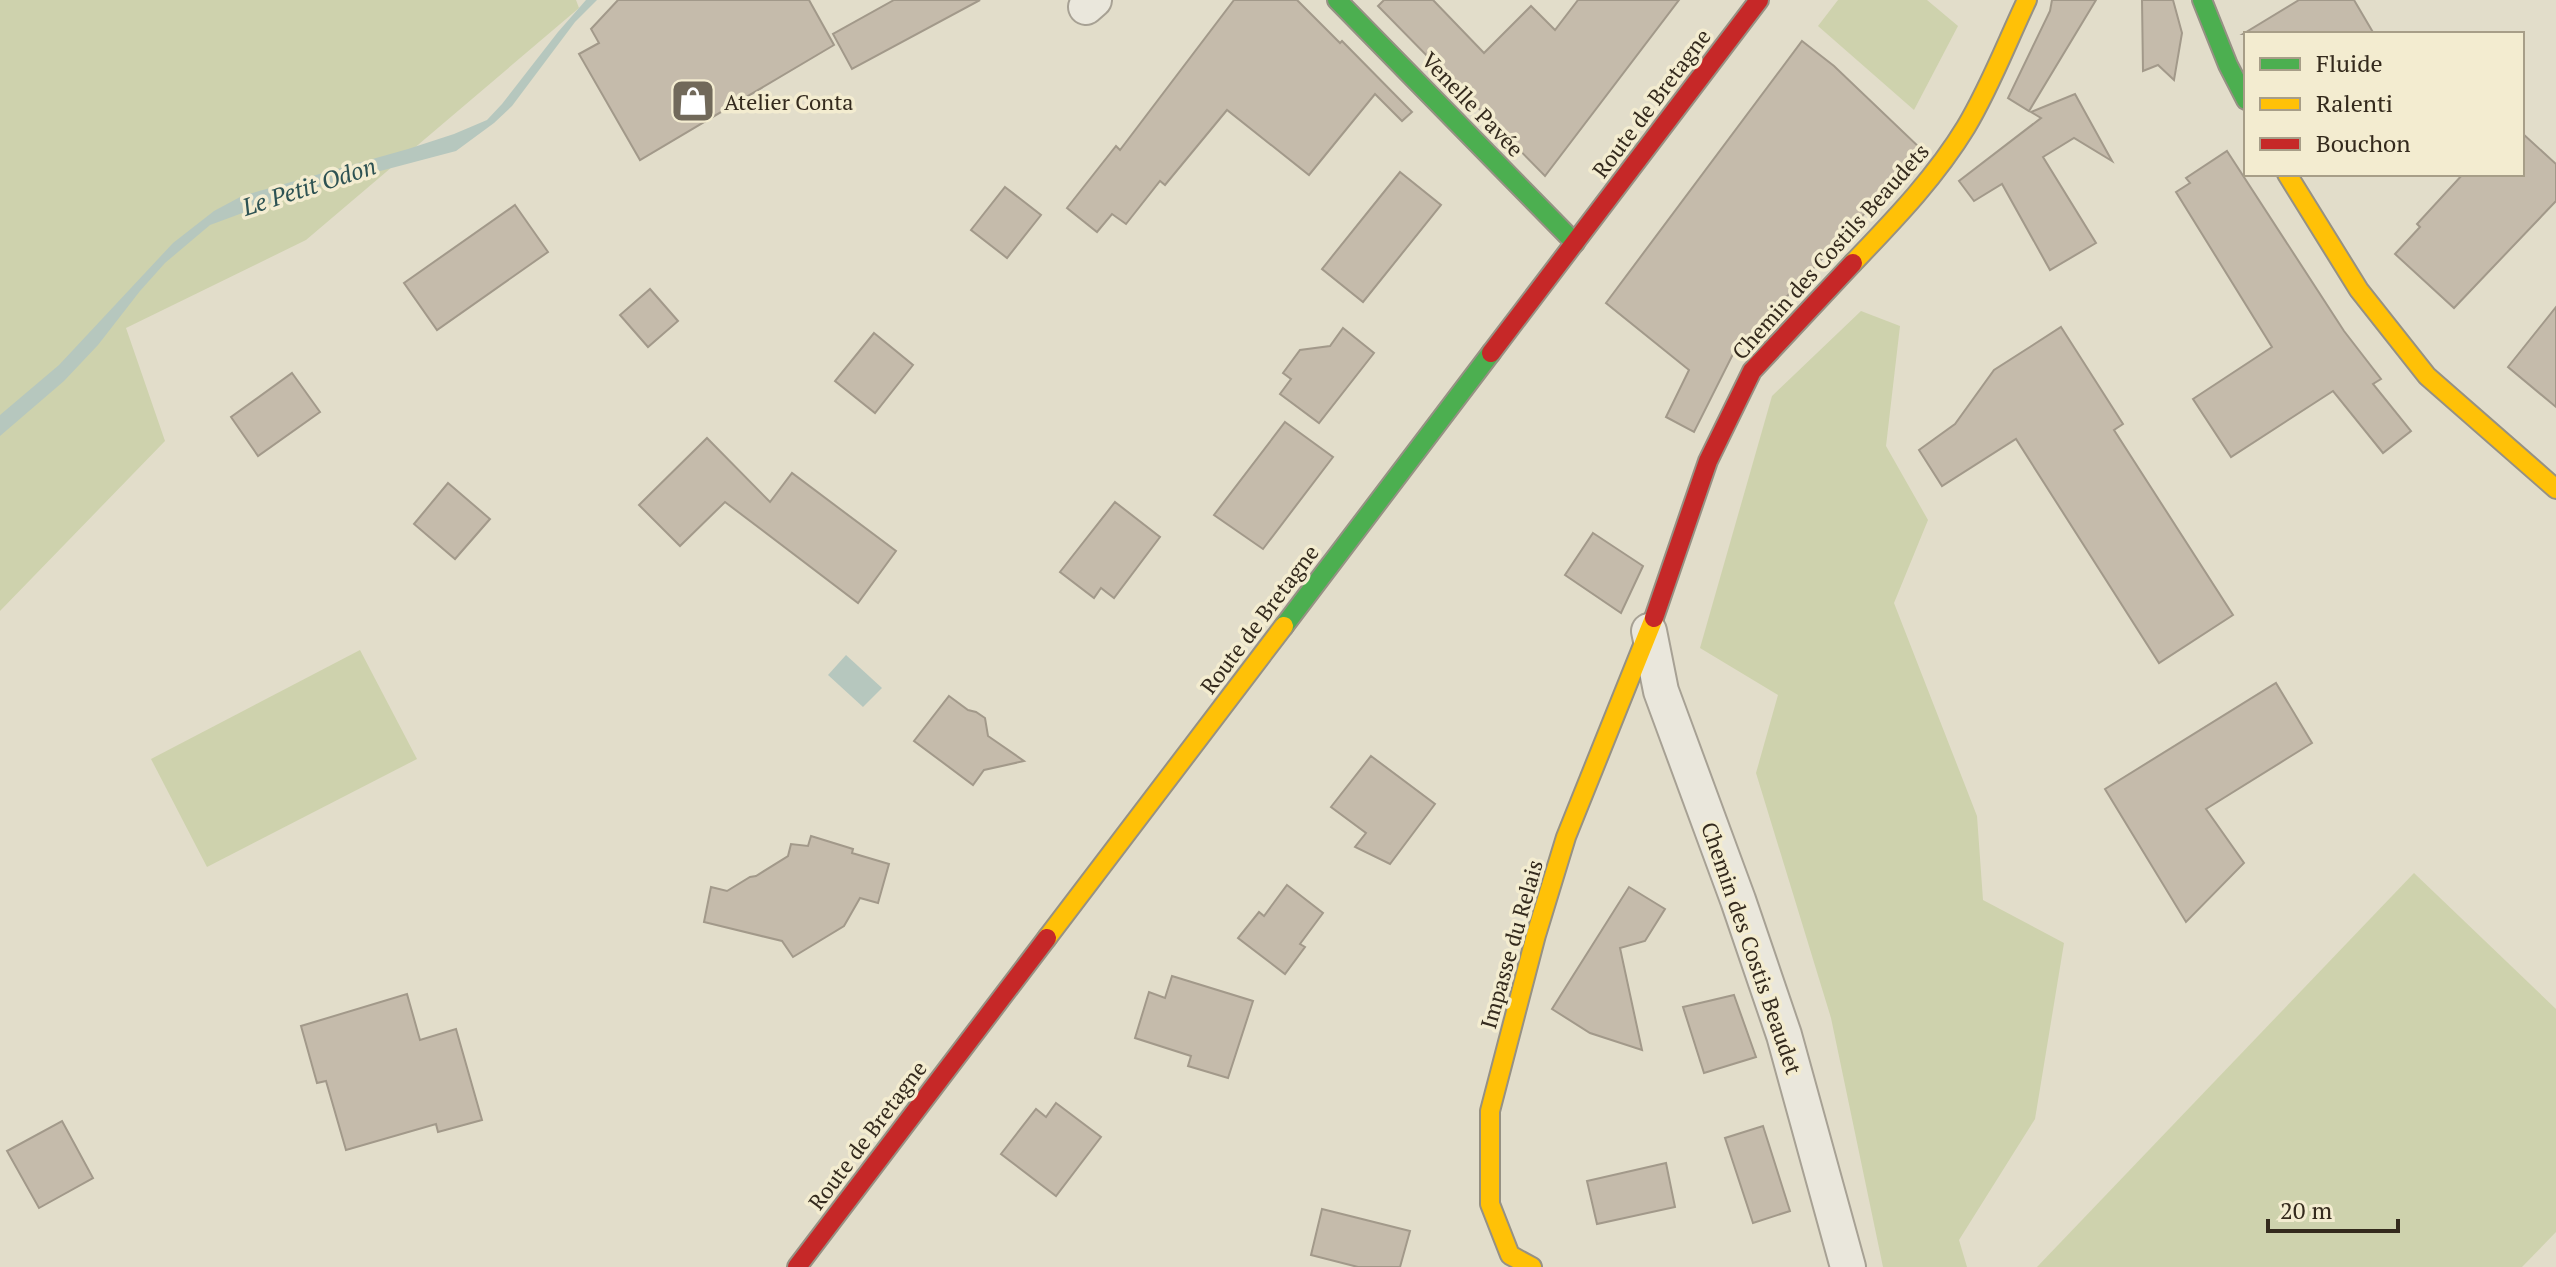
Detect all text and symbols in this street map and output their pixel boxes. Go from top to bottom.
street label: Route de Bretagne [1585,23,1717,183]
legend [2244,32,2524,176]
street label: Venelle Pavée [1416,45,1530,163]
text: Fluide [2316,47,2383,79]
shop icon: Atelier Conta [669,77,717,125]
place label: Atelier Conta [724,87,853,116]
text: Ralenti [2316,87,2393,119]
text: Bouchon [2316,127,2411,159]
street label: Chemin des Costils Beaudets [1725,137,1935,365]
water label: Le Petit Odon [237,149,380,223]
street label: Route de Bretagne [1193,539,1325,699]
street label: Chemin des Costis Beaudet [1695,818,1809,1078]
street label: Impasse du Relais [1473,856,1549,1032]
street label: Route de Bretagne [801,1055,933,1215]
scale bar [2268,1183,2398,1233]
text: 20 m [2280,1194,2332,1226]

